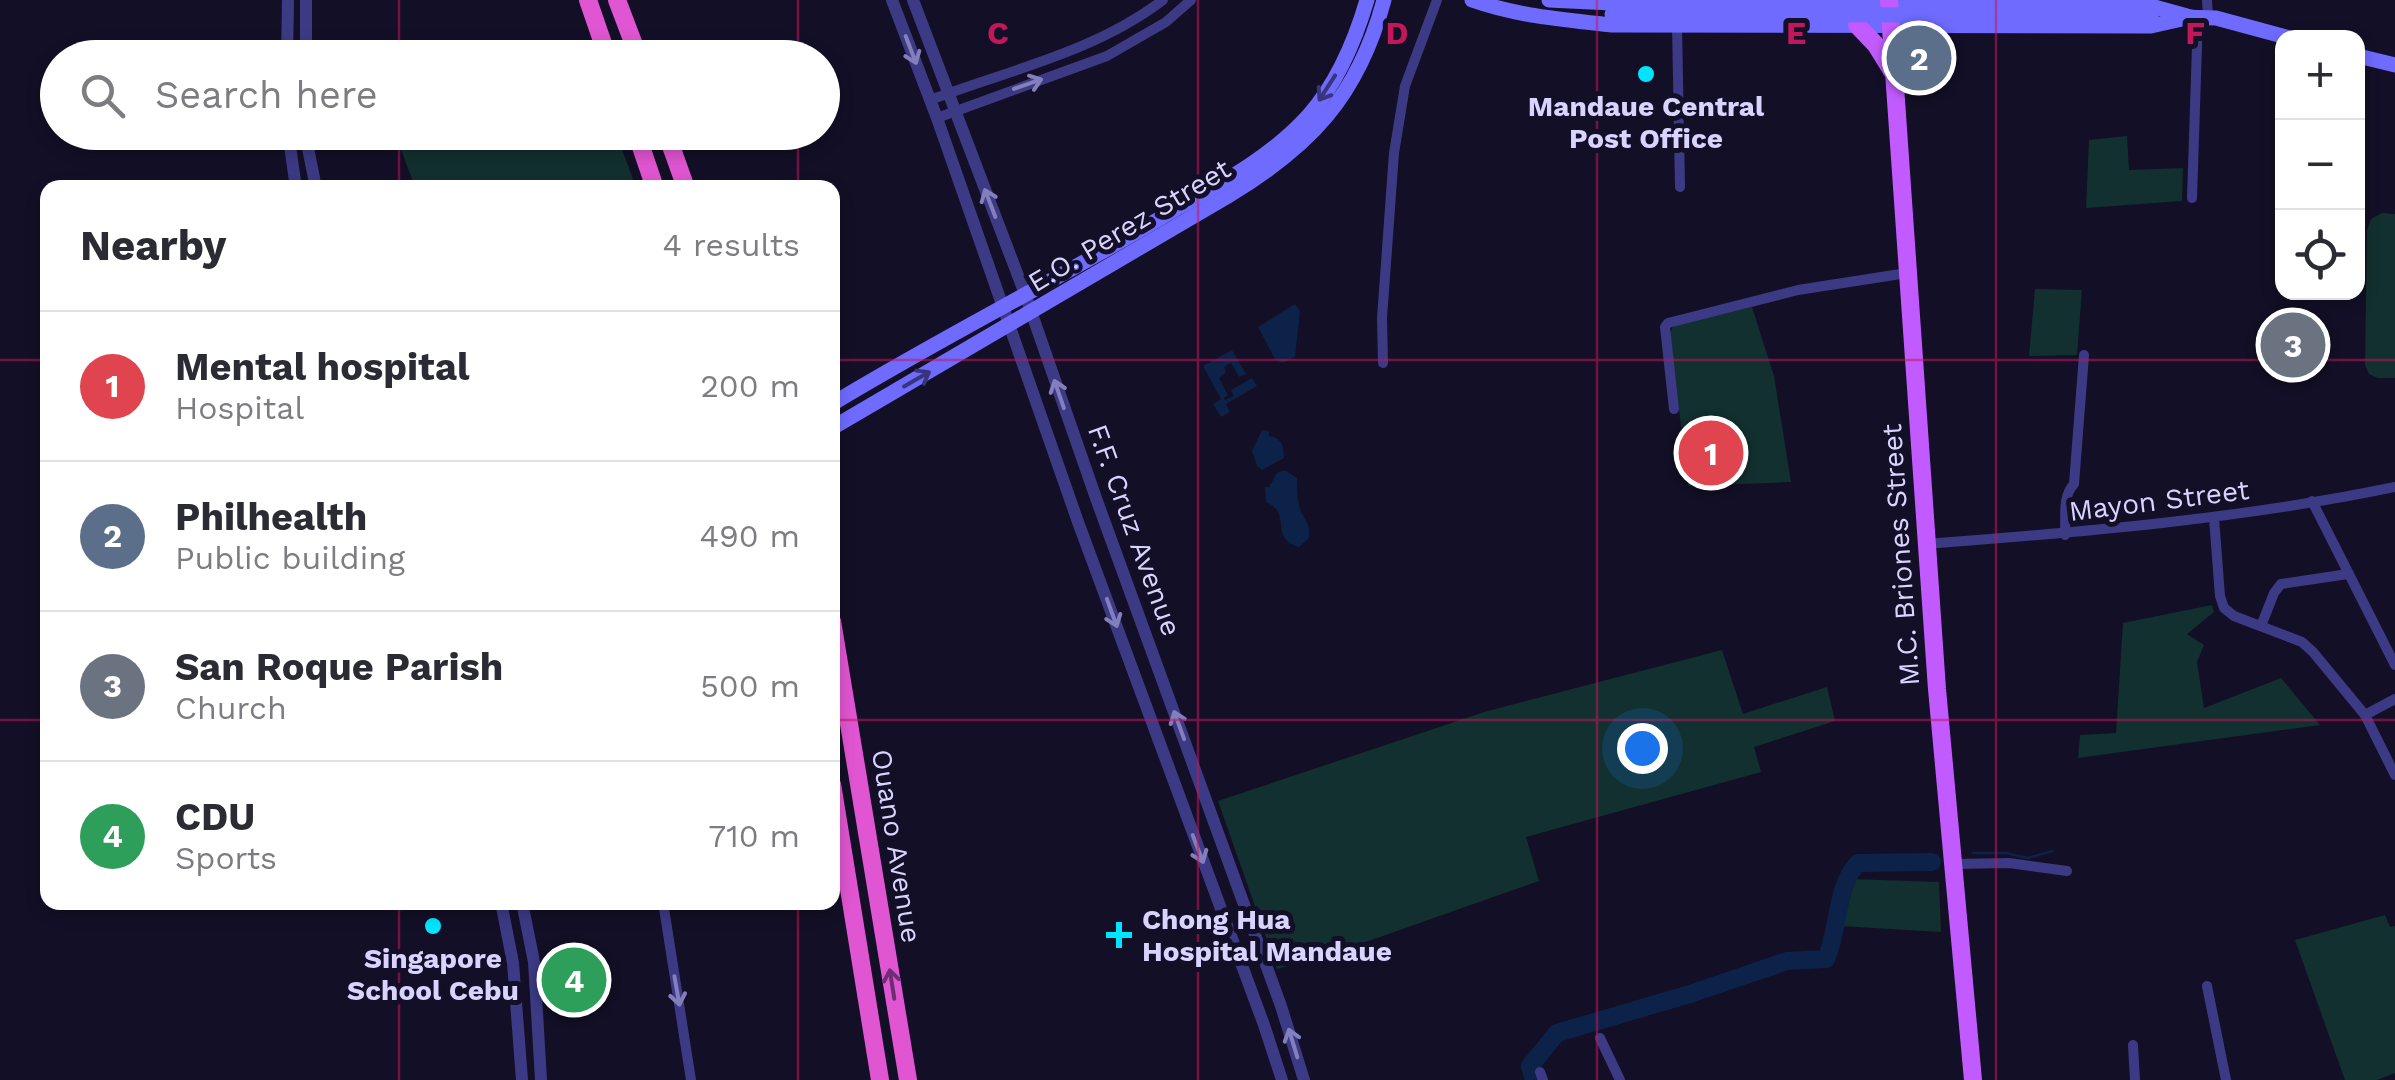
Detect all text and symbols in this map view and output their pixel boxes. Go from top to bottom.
text: C [987,14,1009,52]
text: D [1386,14,1408,52]
text: E [1786,14,1806,52]
text: F [2185,14,2205,52]
pin: 2 [1886,20,1952,96]
map controls [2275,30,2365,300]
button: + [2275,30,2365,120]
one-way arrow [904,34,922,64]
search box [40,40,840,150]
marker: Mandaue Central Post Office [1635,63,1657,85]
icon: search [75,68,130,123]
text: Search here [155,73,378,117]
one-way arrow [1012,74,1043,92]
one-way arrow [1317,74,1338,102]
place label: Mandaue Central Post Office [1528,90,1765,155]
button: − [2275,120,2365,210]
street label: E.O. Perez Street [1022,152,1237,299]
one-way arrow [979,188,997,219]
button: locate [2275,210,2365,300]
text: Nearby [80,221,227,270]
text: 4 results [662,226,800,264]
pin: 3 [2260,308,2326,382]
text: Mental hospital [175,345,469,389]
text: 1 [106,367,119,405]
text: 200 m [700,367,800,405]
one-way arrow [902,369,931,389]
one-way arrow [1049,379,1067,410]
text: Hospital [175,389,304,427]
pin: 1 [1678,416,1744,490]
street label: F.F. Cruz Avenue [1081,420,1188,640]
street label: M.C. Briones Street [1875,423,1926,687]
street label: Mayon Street [2067,473,2251,528]
text: Philhealth [175,495,367,539]
text: 2 [103,517,122,555]
text: 490 m [699,517,800,555]
text: Public building [175,539,405,577]
one-way arrow [1104,597,1122,628]
text: San Roque Parish [175,645,503,689]
text: 3 [103,667,122,705]
text: 500 m [700,667,800,705]
text: Church [175,689,287,727]
one-way arrow [1169,711,1187,742]
your location [1617,723,1668,774]
street label: Ouano Avenue [865,747,928,945]
text: CDU [175,795,255,839]
text: 4 [102,817,123,855]
text: 710 m [708,817,800,855]
one-way arrow [1190,833,1208,864]
text: Sports [175,839,277,877]
place label: Chong Hua Hospital Mandaue [1142,903,1392,968]
marker: Singapore School Cebu [422,915,444,937]
marker: Chong Hua Hospital Mandaue [1106,922,1132,948]
place label: Singapore School Cebu [347,942,519,1007]
pin: 4 [542,942,606,1018]
one-way arrow [882,968,901,1001]
one-way arrow [668,975,687,1007]
one-way arrow [1283,1028,1301,1059]

